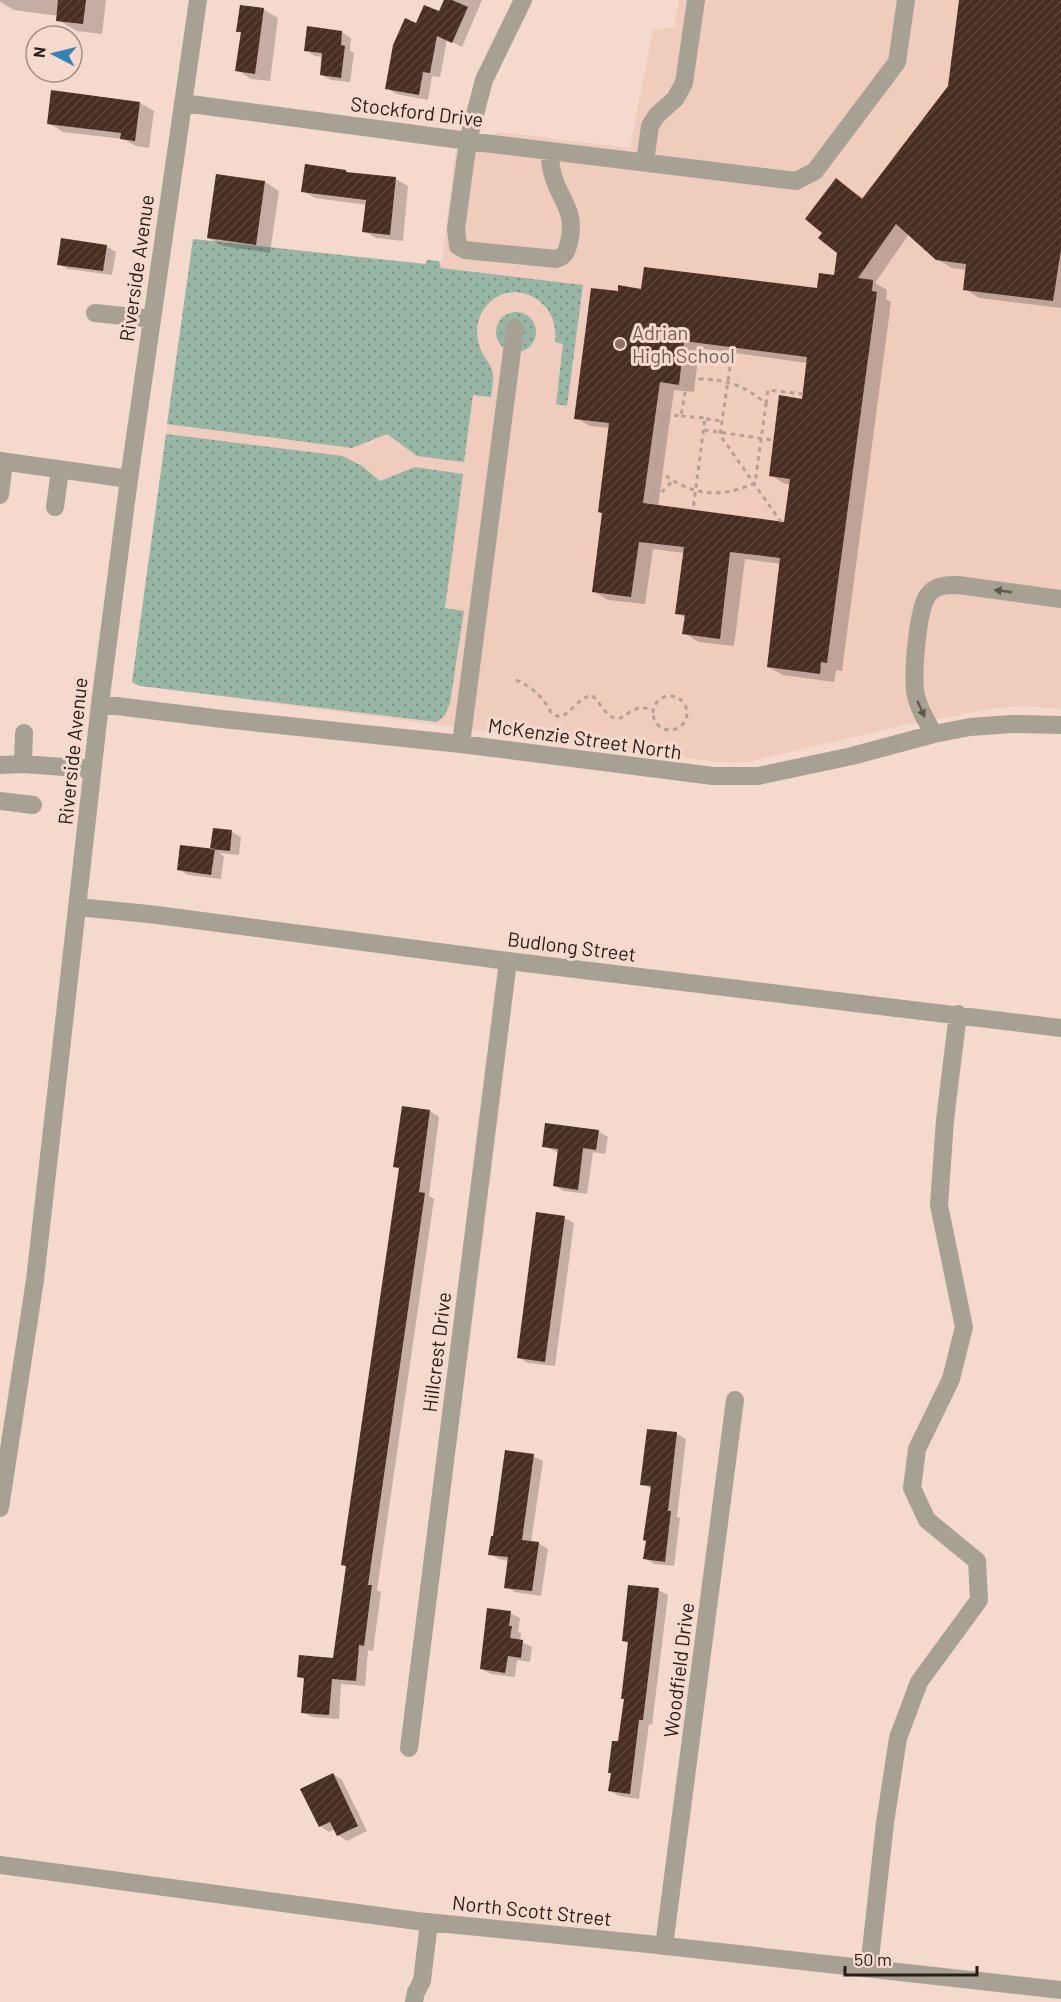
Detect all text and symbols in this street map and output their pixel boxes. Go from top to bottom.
north arrow [24,24,84,84]
text: N [29,46,49,59]
street label: Stockford Drive [349,91,485,131]
street label: Riverside Avenue [114,193,158,343]
place label: Adrian High School [632,320,735,367]
marker: Adrian High School [613,337,627,351]
one-way arrow [993,586,1012,595]
street label: Riverside Avenue [52,676,92,826]
one-way arrow [916,700,926,718]
street label: McKenzie Street North [487,713,683,763]
street label: Budlong Street [506,926,638,966]
street label: Hillcrest Drive [417,1291,455,1413]
street label: Woodfield Drive [658,1601,698,1739]
street label: North Scott Street [451,1890,613,1930]
scale bar [845,1939,977,1977]
text: 50 m [854,1948,892,1970]

